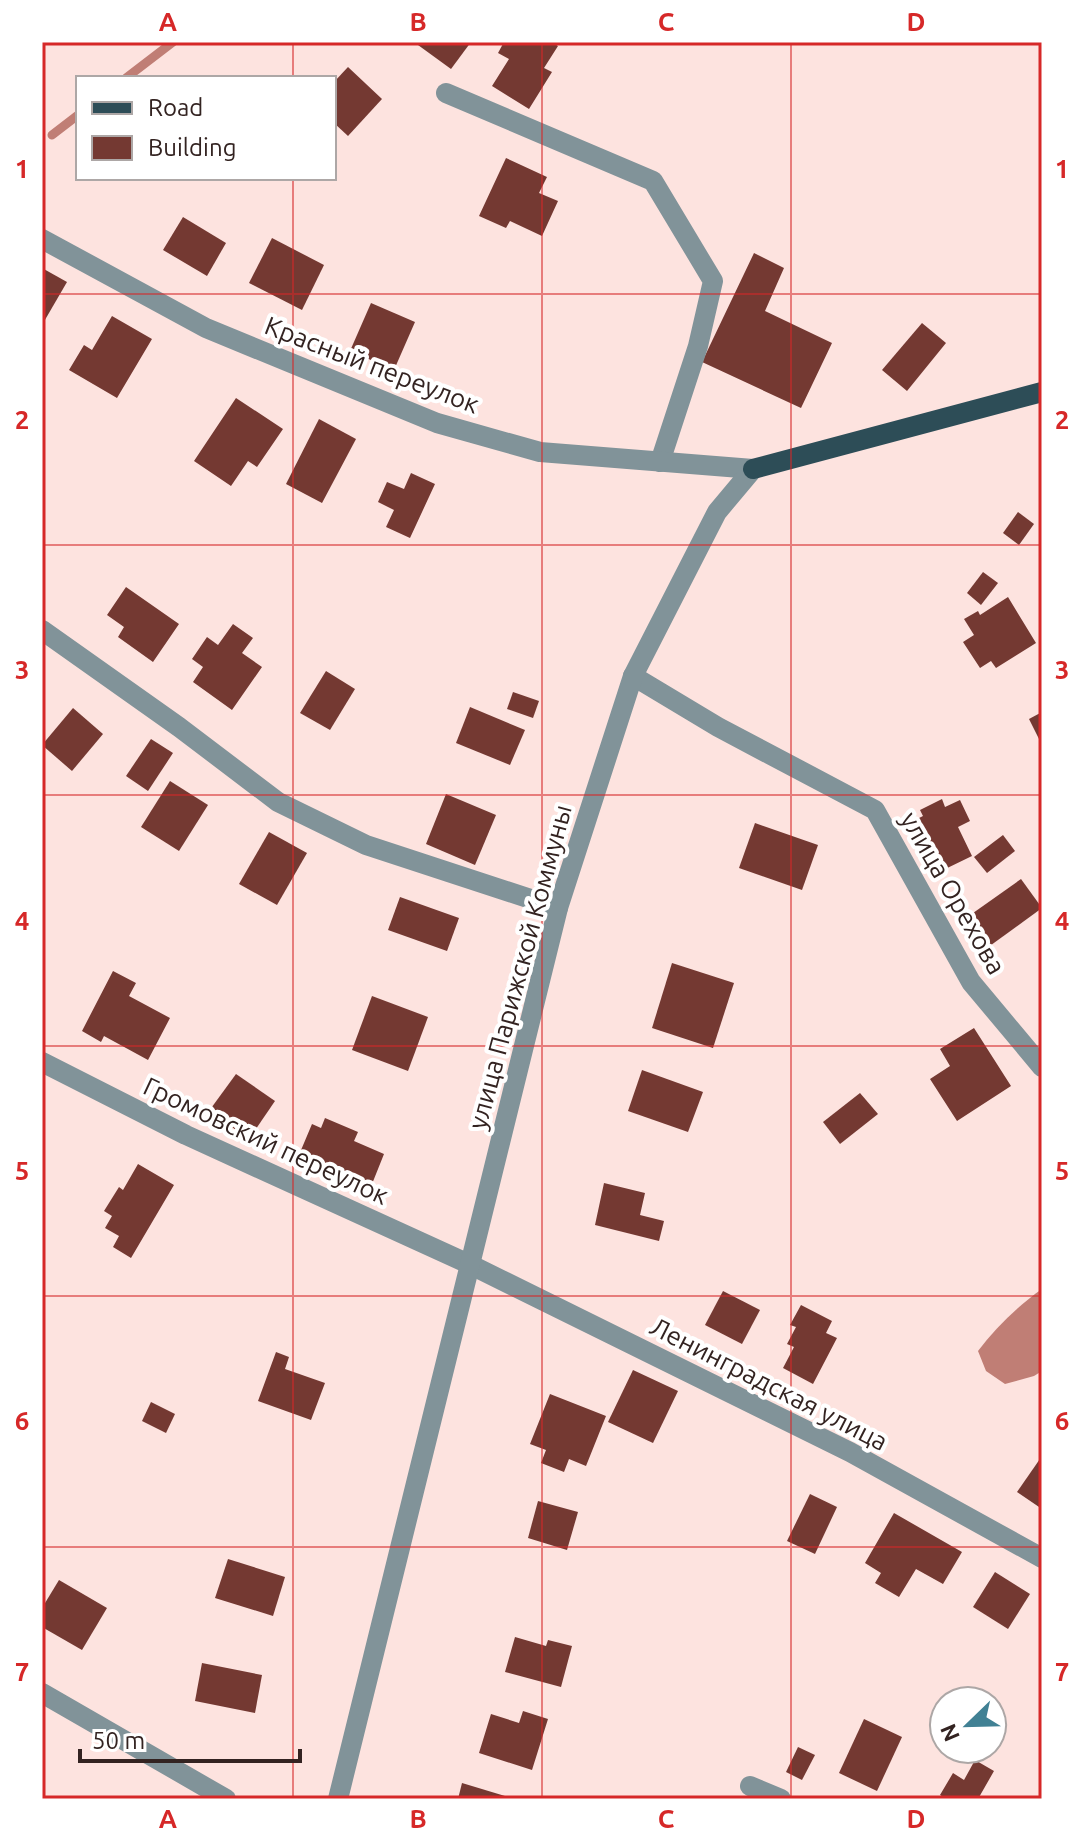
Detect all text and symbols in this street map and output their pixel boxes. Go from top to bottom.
text: A [159,7,178,36]
text: B [409,7,427,36]
text: C [658,7,675,36]
text: D [907,7,925,36]
legend [76,76,336,180]
text: Road [148,94,203,121]
text: Building [148,134,236,161]
text: 1 [15,154,29,183]
text: 1 [1055,154,1069,183]
street label: Красный переулок [261,310,483,419]
text: 2 [15,405,29,434]
text: 2 [1055,405,1069,434]
text: 3 [15,655,29,684]
text: 3 [1055,655,1069,684]
street label: улица Парижской Коммуны [462,801,577,1132]
street label: улица Орехова [895,806,1012,979]
text: 4 [15,906,29,935]
text: 4 [1055,906,1069,935]
street label: Громовский переулок [139,1071,393,1210]
text: 5 [15,1156,29,1185]
text: 5 [1055,1156,1069,1185]
street label: Ленинградская улица [646,1311,893,1456]
text: 6 [15,1406,29,1435]
text: 6 [1055,1406,1069,1435]
text: 7 [15,1657,29,1686]
text: 7 [1055,1657,1069,1686]
north arrow [928,1685,1008,1765]
scale bar [80,1713,300,1763]
text: N [934,1721,964,1745]
text: 50 m [92,1727,145,1754]
text: A [159,1804,178,1833]
text: B [409,1804,427,1833]
text: C [658,1804,675,1833]
text: D [907,1804,925,1833]

